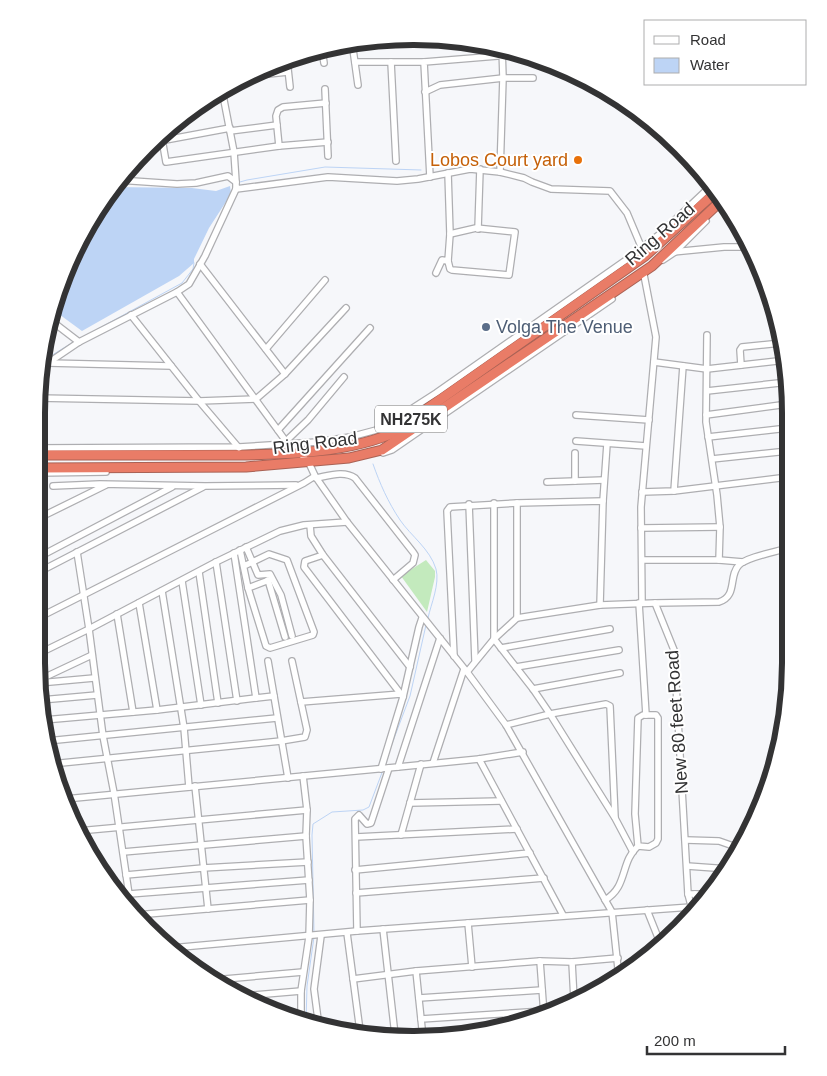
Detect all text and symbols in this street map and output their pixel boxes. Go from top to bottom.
legend [644,20,807,85]
text: Road [690,31,726,48]
text: Water [690,56,729,73]
place label: Lobos Court yard [430,150,568,170]
marker: Lobos Court yard [572,154,584,166]
street label: Ring Road [621,199,699,269]
place label: Volga The Venue [496,317,633,337]
marker: Volga The Venue [480,321,492,333]
road number: NH275K [375,406,447,432]
street label: Ring Road [272,428,358,458]
street label: New 80 feet Road [662,649,692,795]
scale bar [647,1024,784,1056]
text: 200 m [654,1032,696,1049]

